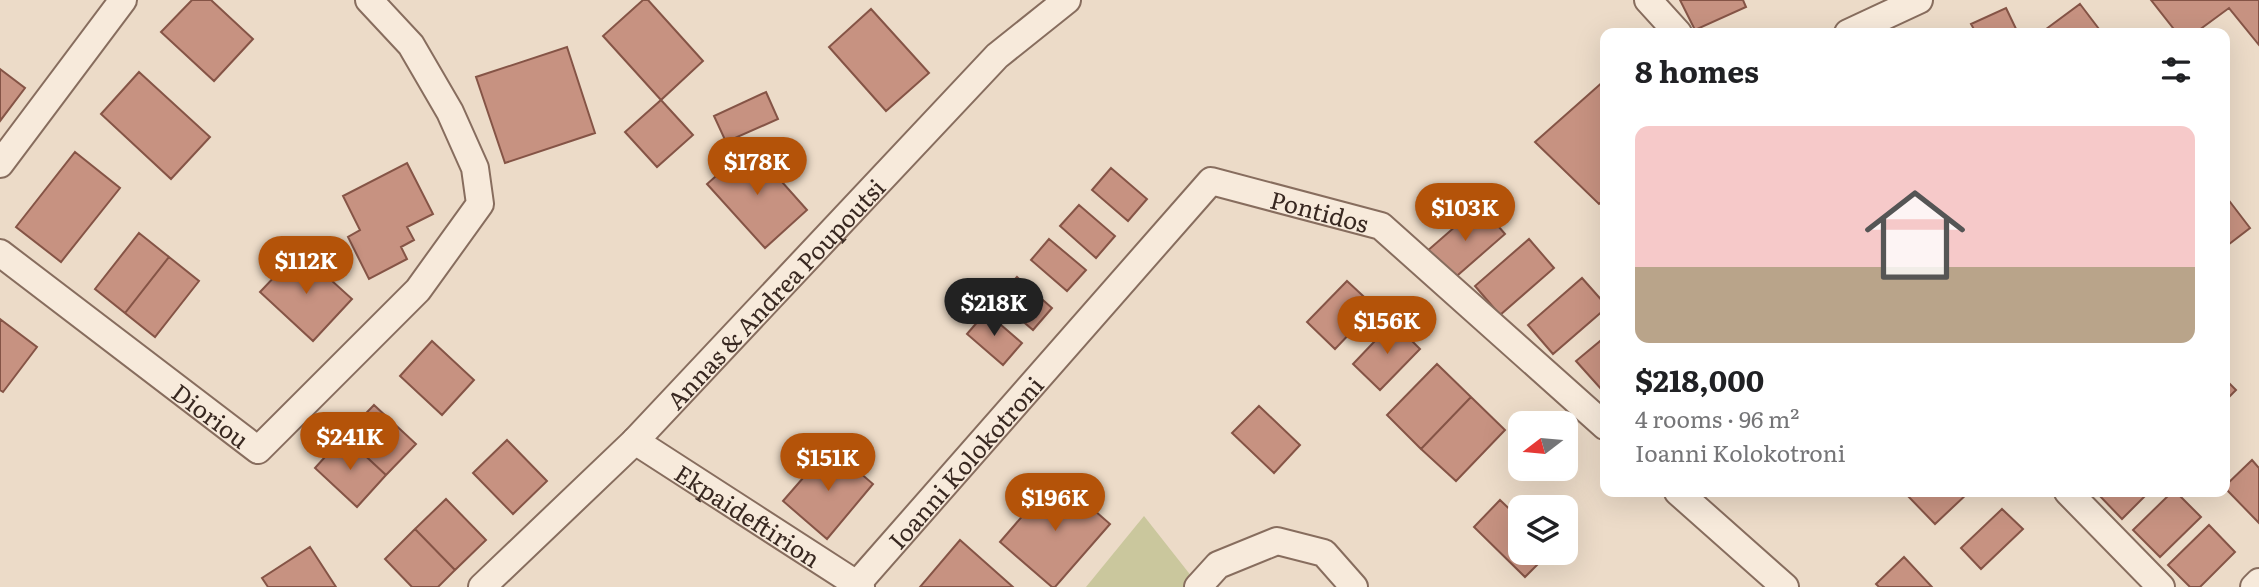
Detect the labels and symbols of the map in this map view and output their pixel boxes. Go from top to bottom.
pin: $178K [708,138,806,197]
street label: Annas & Andrea Poupoutsi [657,170,892,416]
street label: Pontidos [1267,180,1373,240]
pin: $103K [1416,184,1514,243]
pin: $112K [257,236,355,296]
pin: $218K [945,278,1043,338]
pin: $156K [1338,296,1436,356]
street label: Ioanni Kolokotroni [879,367,1050,556]
street label: Dioriou [166,374,257,455]
north arrow [1508,411,1578,481]
pin: $241K [301,412,399,472]
pin: $151K [779,434,877,493]
street label: Ekpaideftirion [669,454,828,574]
pin: $196K [1006,474,1104,533]

